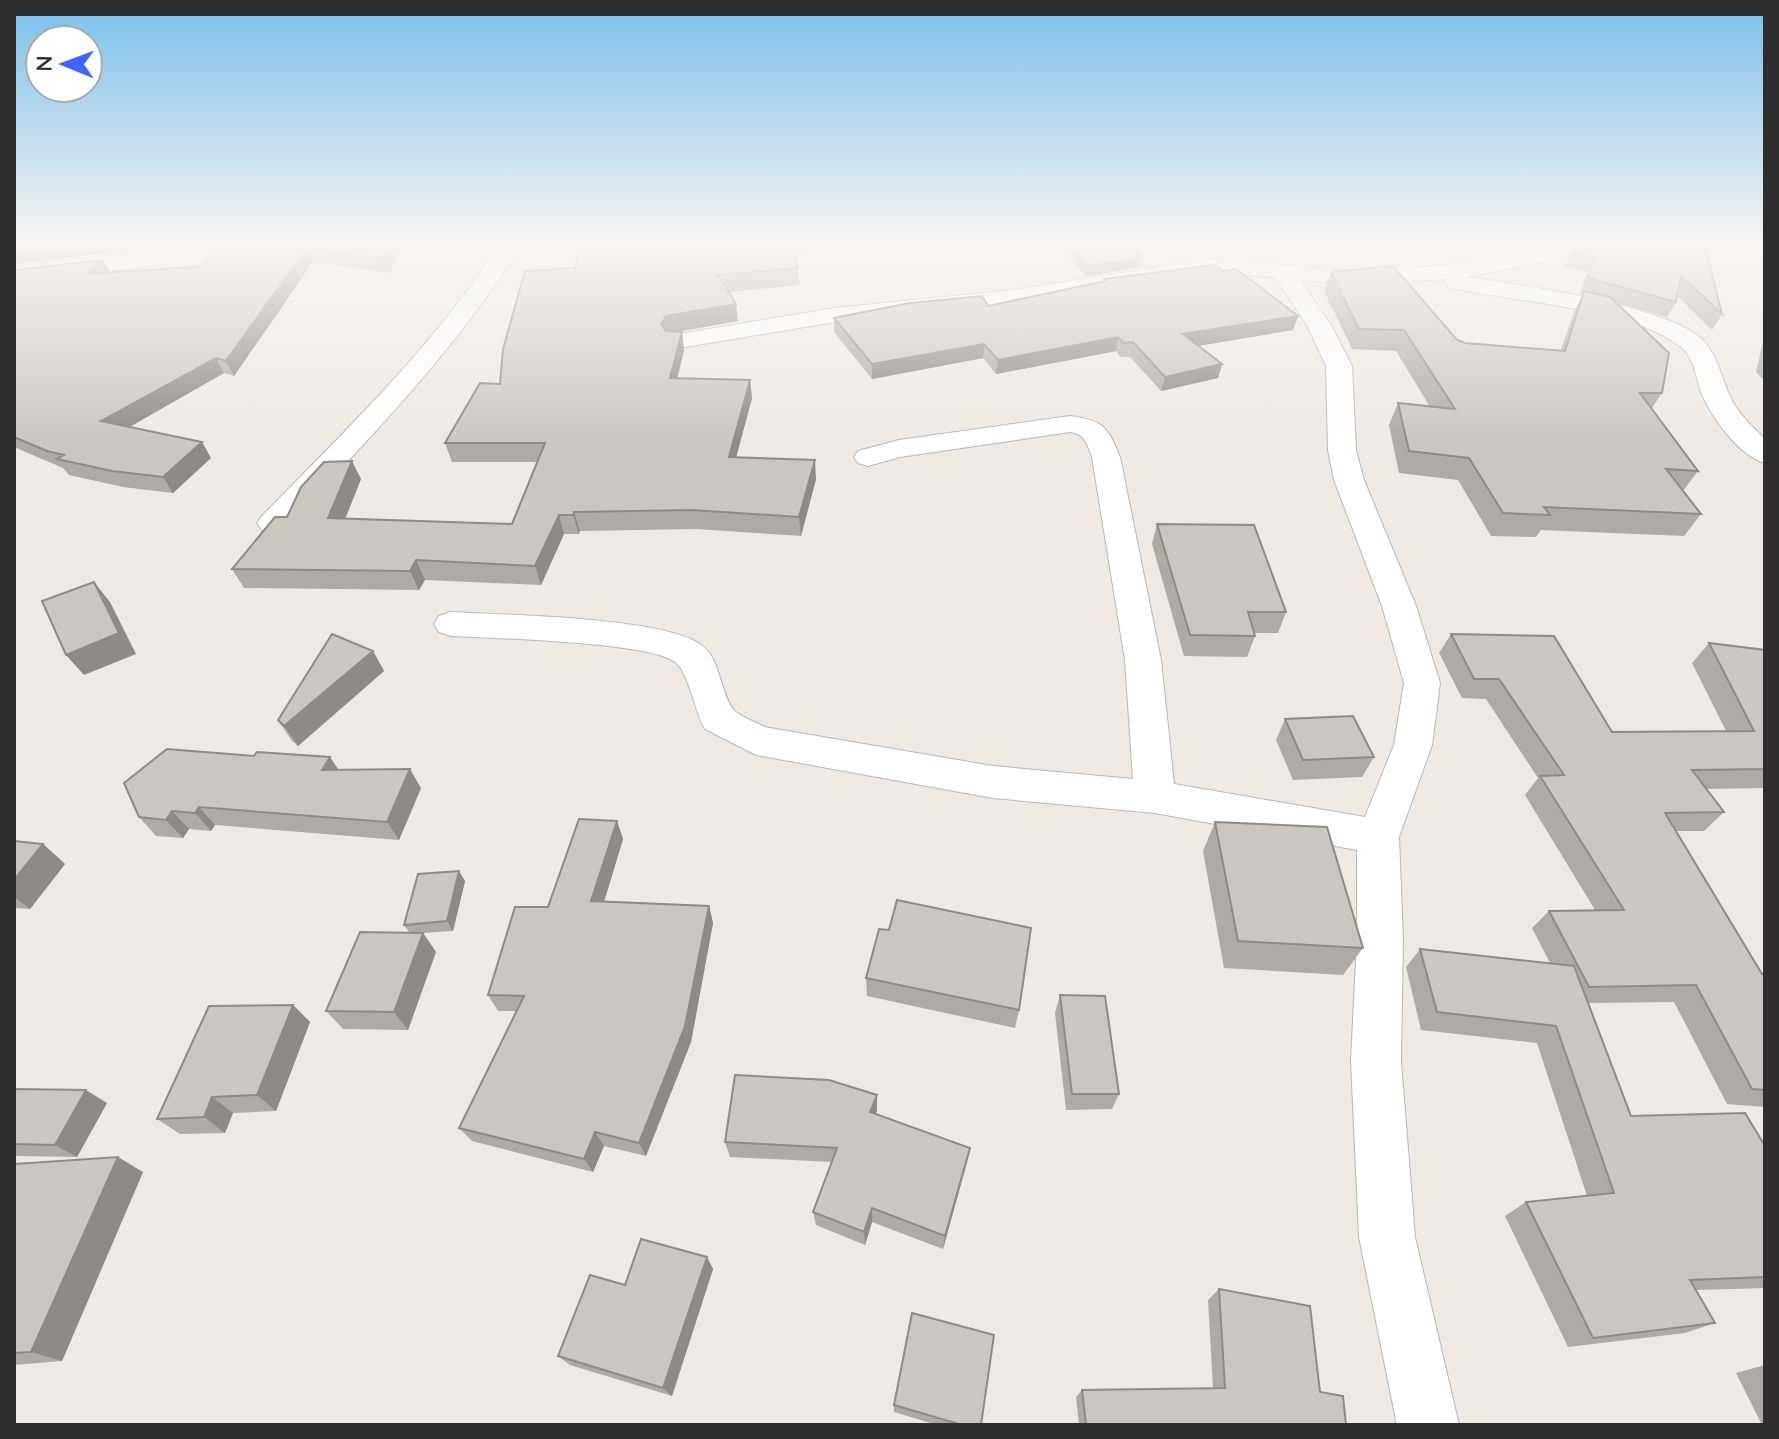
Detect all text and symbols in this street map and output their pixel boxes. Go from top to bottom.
north arrow [24,24,104,104]
text: N [30,55,58,72]

